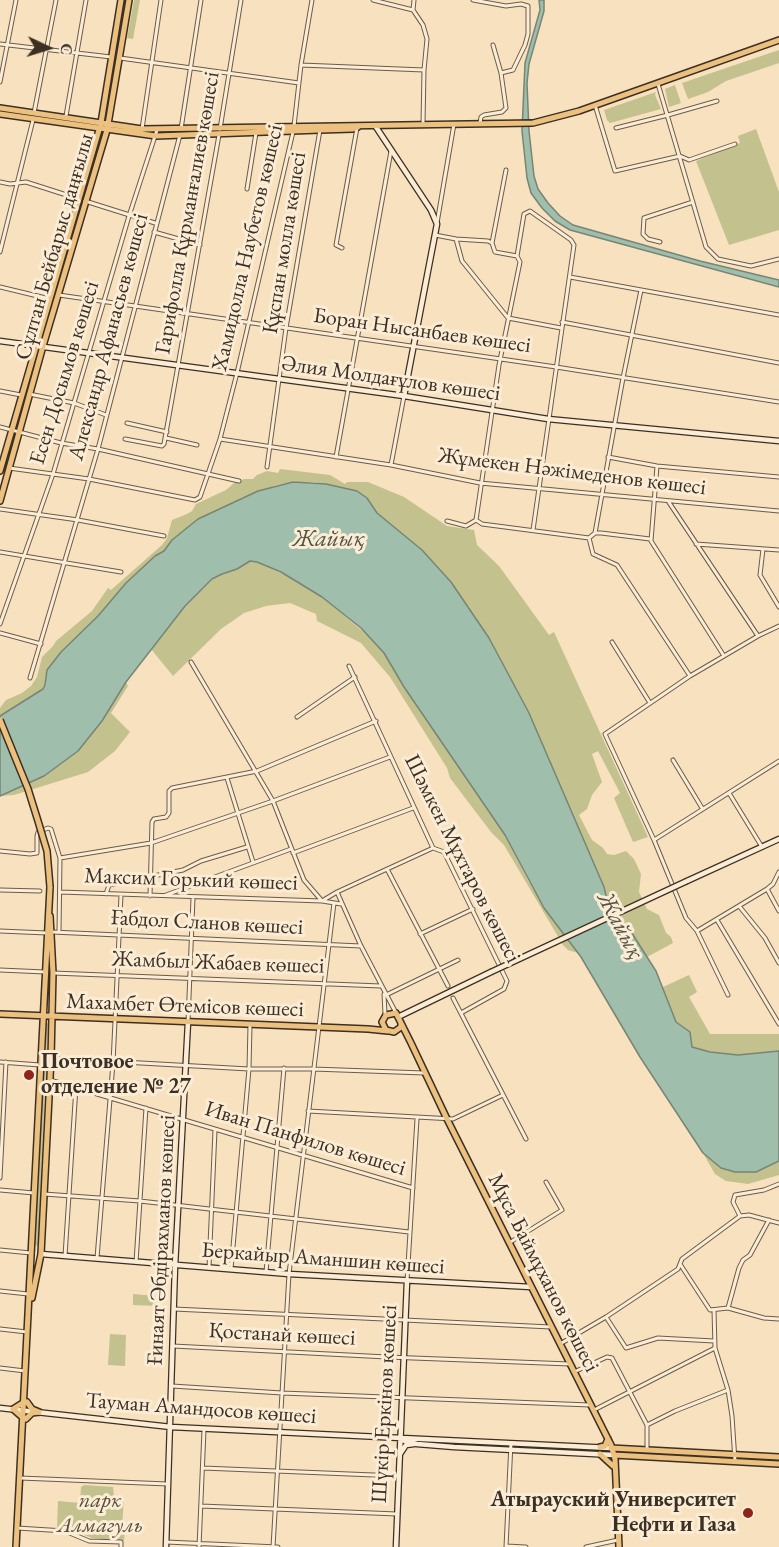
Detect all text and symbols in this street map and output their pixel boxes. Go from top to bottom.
north arrow [18,18,78,78]
text: С [56,43,77,56]
street label: Гарифолла Құрманғалиев көшесі [150,70,226,356]
street label: Хамидолла Наубетов көшесі [207,122,289,374]
street label: Сұлтан Бейбарыс даңғылы [10,131,100,363]
street label: Құспан молла көшесі [258,150,312,336]
street label: Александр Афанасьев көшесі [63,211,155,463]
street label: Есен Досымов көшесі [25,278,105,468]
street label: Боран Нысанбаев көшесі [311,303,533,359]
street label: Әлия Молдағұлов көшесі [280,351,502,407]
street label: Жұмекен Нәжімеденов көшесі [437,442,707,502]
water label: Жайық [293,525,365,553]
street label: Шәмкен Мұхтаров көшесі [398,750,526,968]
street label: Максим Горький көшесі [84,863,298,897]
water label: Жайық [590,888,650,964]
street label: Ғабдол Сланов көшесі [110,905,304,941]
street label: Жамбыл Жабаев көшесі [111,946,325,980]
street label: Махамбет Өтемісов көшесі [66,989,304,1023]
place label: Почтовое отделение № 27 [41,1049,191,1100]
marker: Почтовое отделение № 27 [22,1068,36,1082]
street label: Иван Панфилов көшесі [201,1096,409,1182]
street label: Ғинаят Әбдірахманов көшесі [142,1114,182,1366]
street label: Мұса Баймұханов көшесі [481,1169,605,1377]
street label: Беркайыр Аманшин көшесі [201,1237,445,1281]
street label: Шүкір Еркінов көшесі [367,1304,403,1504]
street label: Қостанай көшесі [208,1318,356,1352]
street label: Тауман Амандосов көшесі [85,1388,317,1430]
place label: Атырауский Университет Нефти и Газа [490,1487,736,1538]
park label: парк Алмагуль [57,1488,143,1540]
marker: Атырауский Университет Нефти и Газа [741,1506,755,1520]

